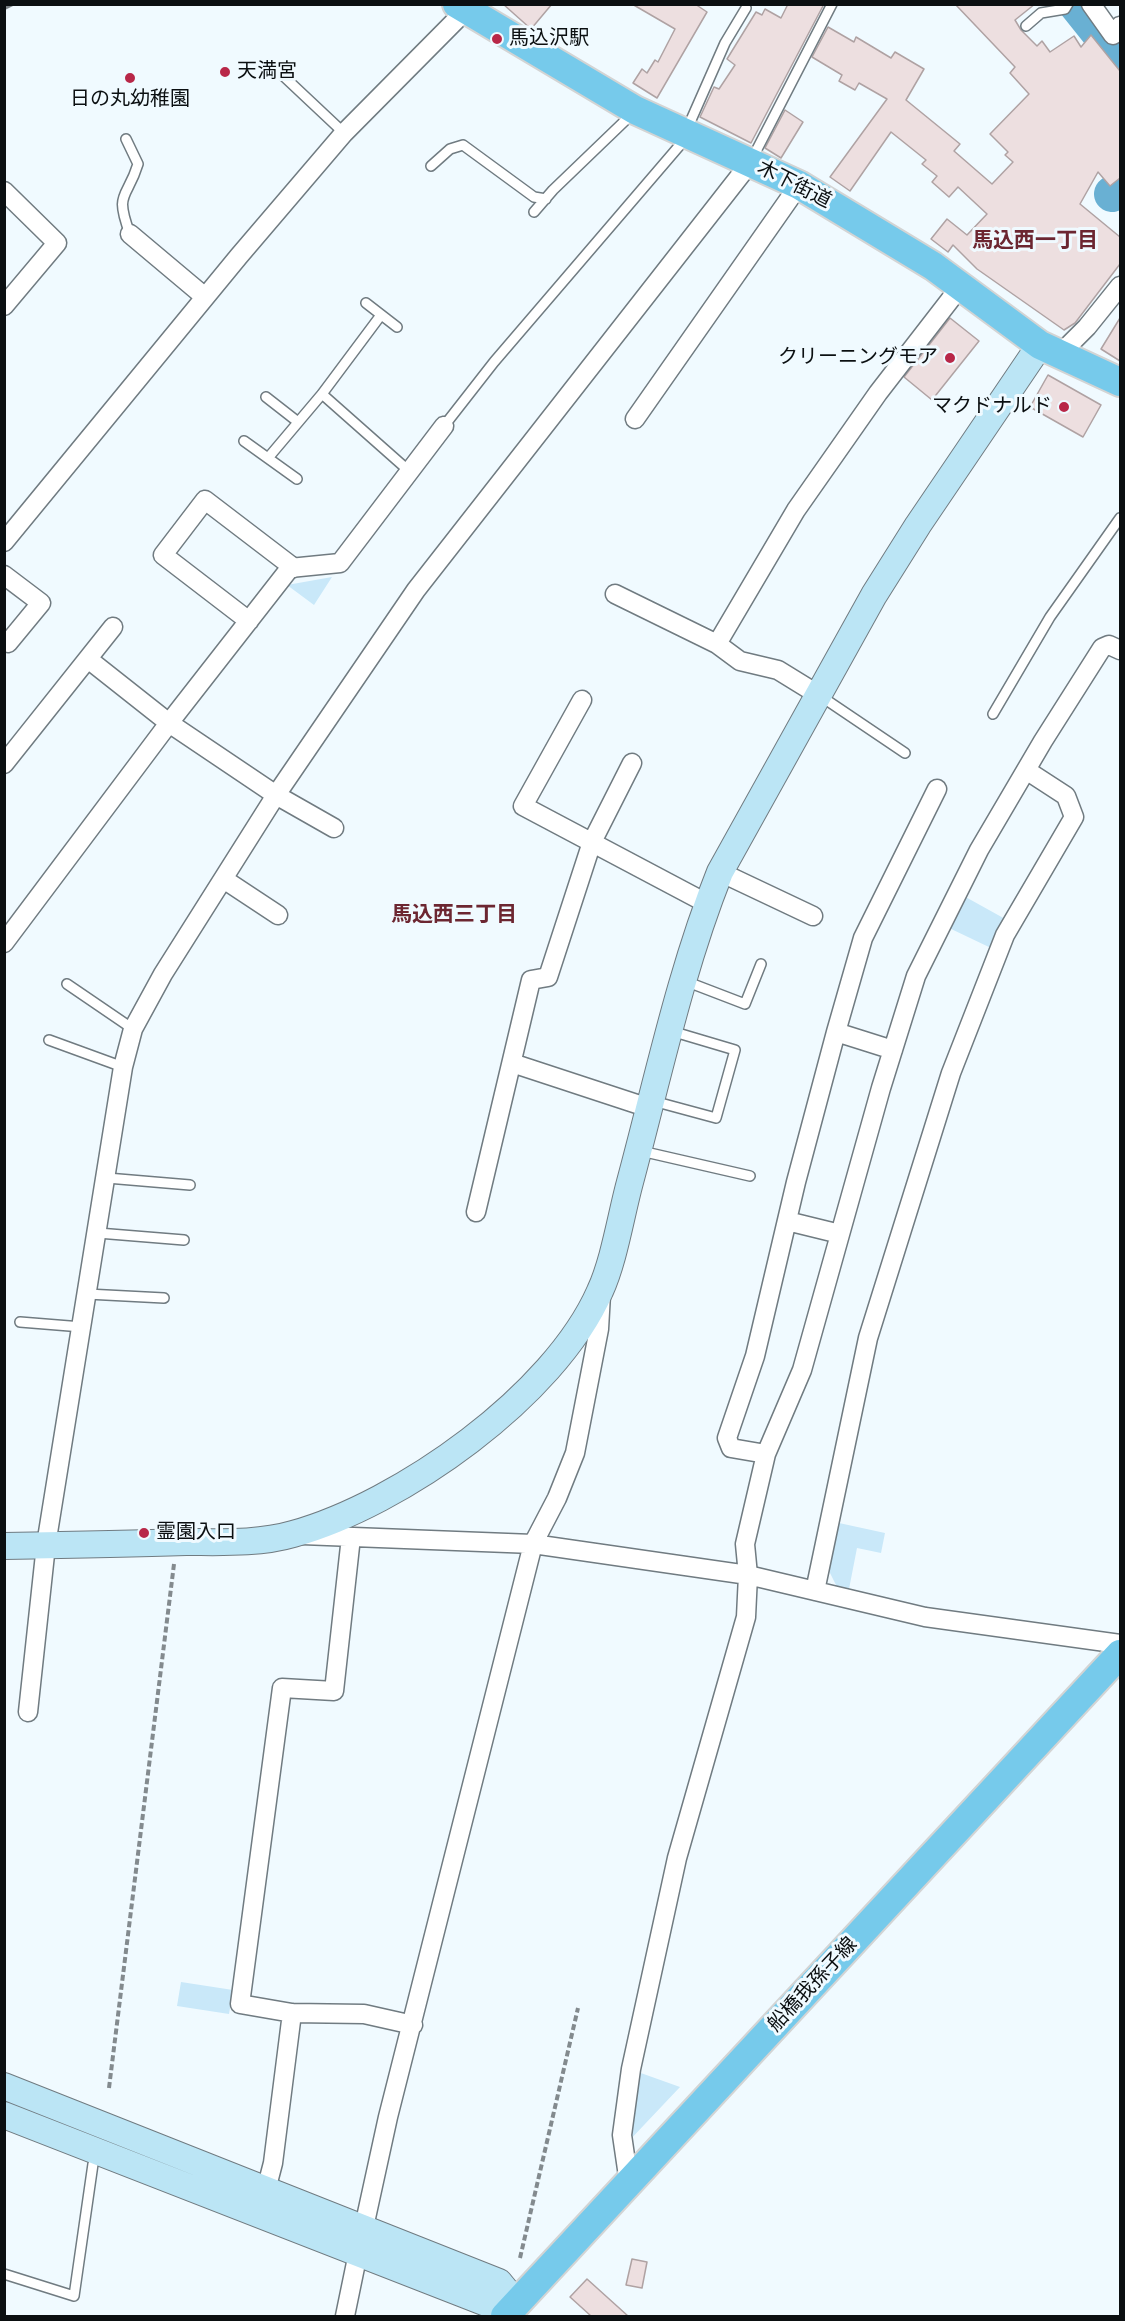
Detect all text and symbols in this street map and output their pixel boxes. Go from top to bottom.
place label: 馬込沢駅 [509,27,589,51]
marker: 馬込沢駅 [490,32,504,46]
place label: 天満宮 [237,60,297,84]
marker: 天満宮 [218,65,232,79]
marker: 日の丸幼稚園 [123,71,137,85]
place label: 日の丸幼稚園 [70,88,190,112]
street label: 木下街道 [753,156,835,214]
district label: 馬込西一丁目 [972,228,1098,254]
place label: クリーニングモア [778,346,938,370]
marker: クリーニングモア [943,351,957,365]
place label: マクドナルド [932,395,1052,419]
marker: マクドナルド [1057,400,1071,414]
district label: 馬込西三丁目 [391,902,517,928]
place label: 霊園入口 [156,1521,236,1545]
marker: 霊園入口 [137,1526,151,1540]
street label: 船橋我孫子線 [763,1933,863,2037]

